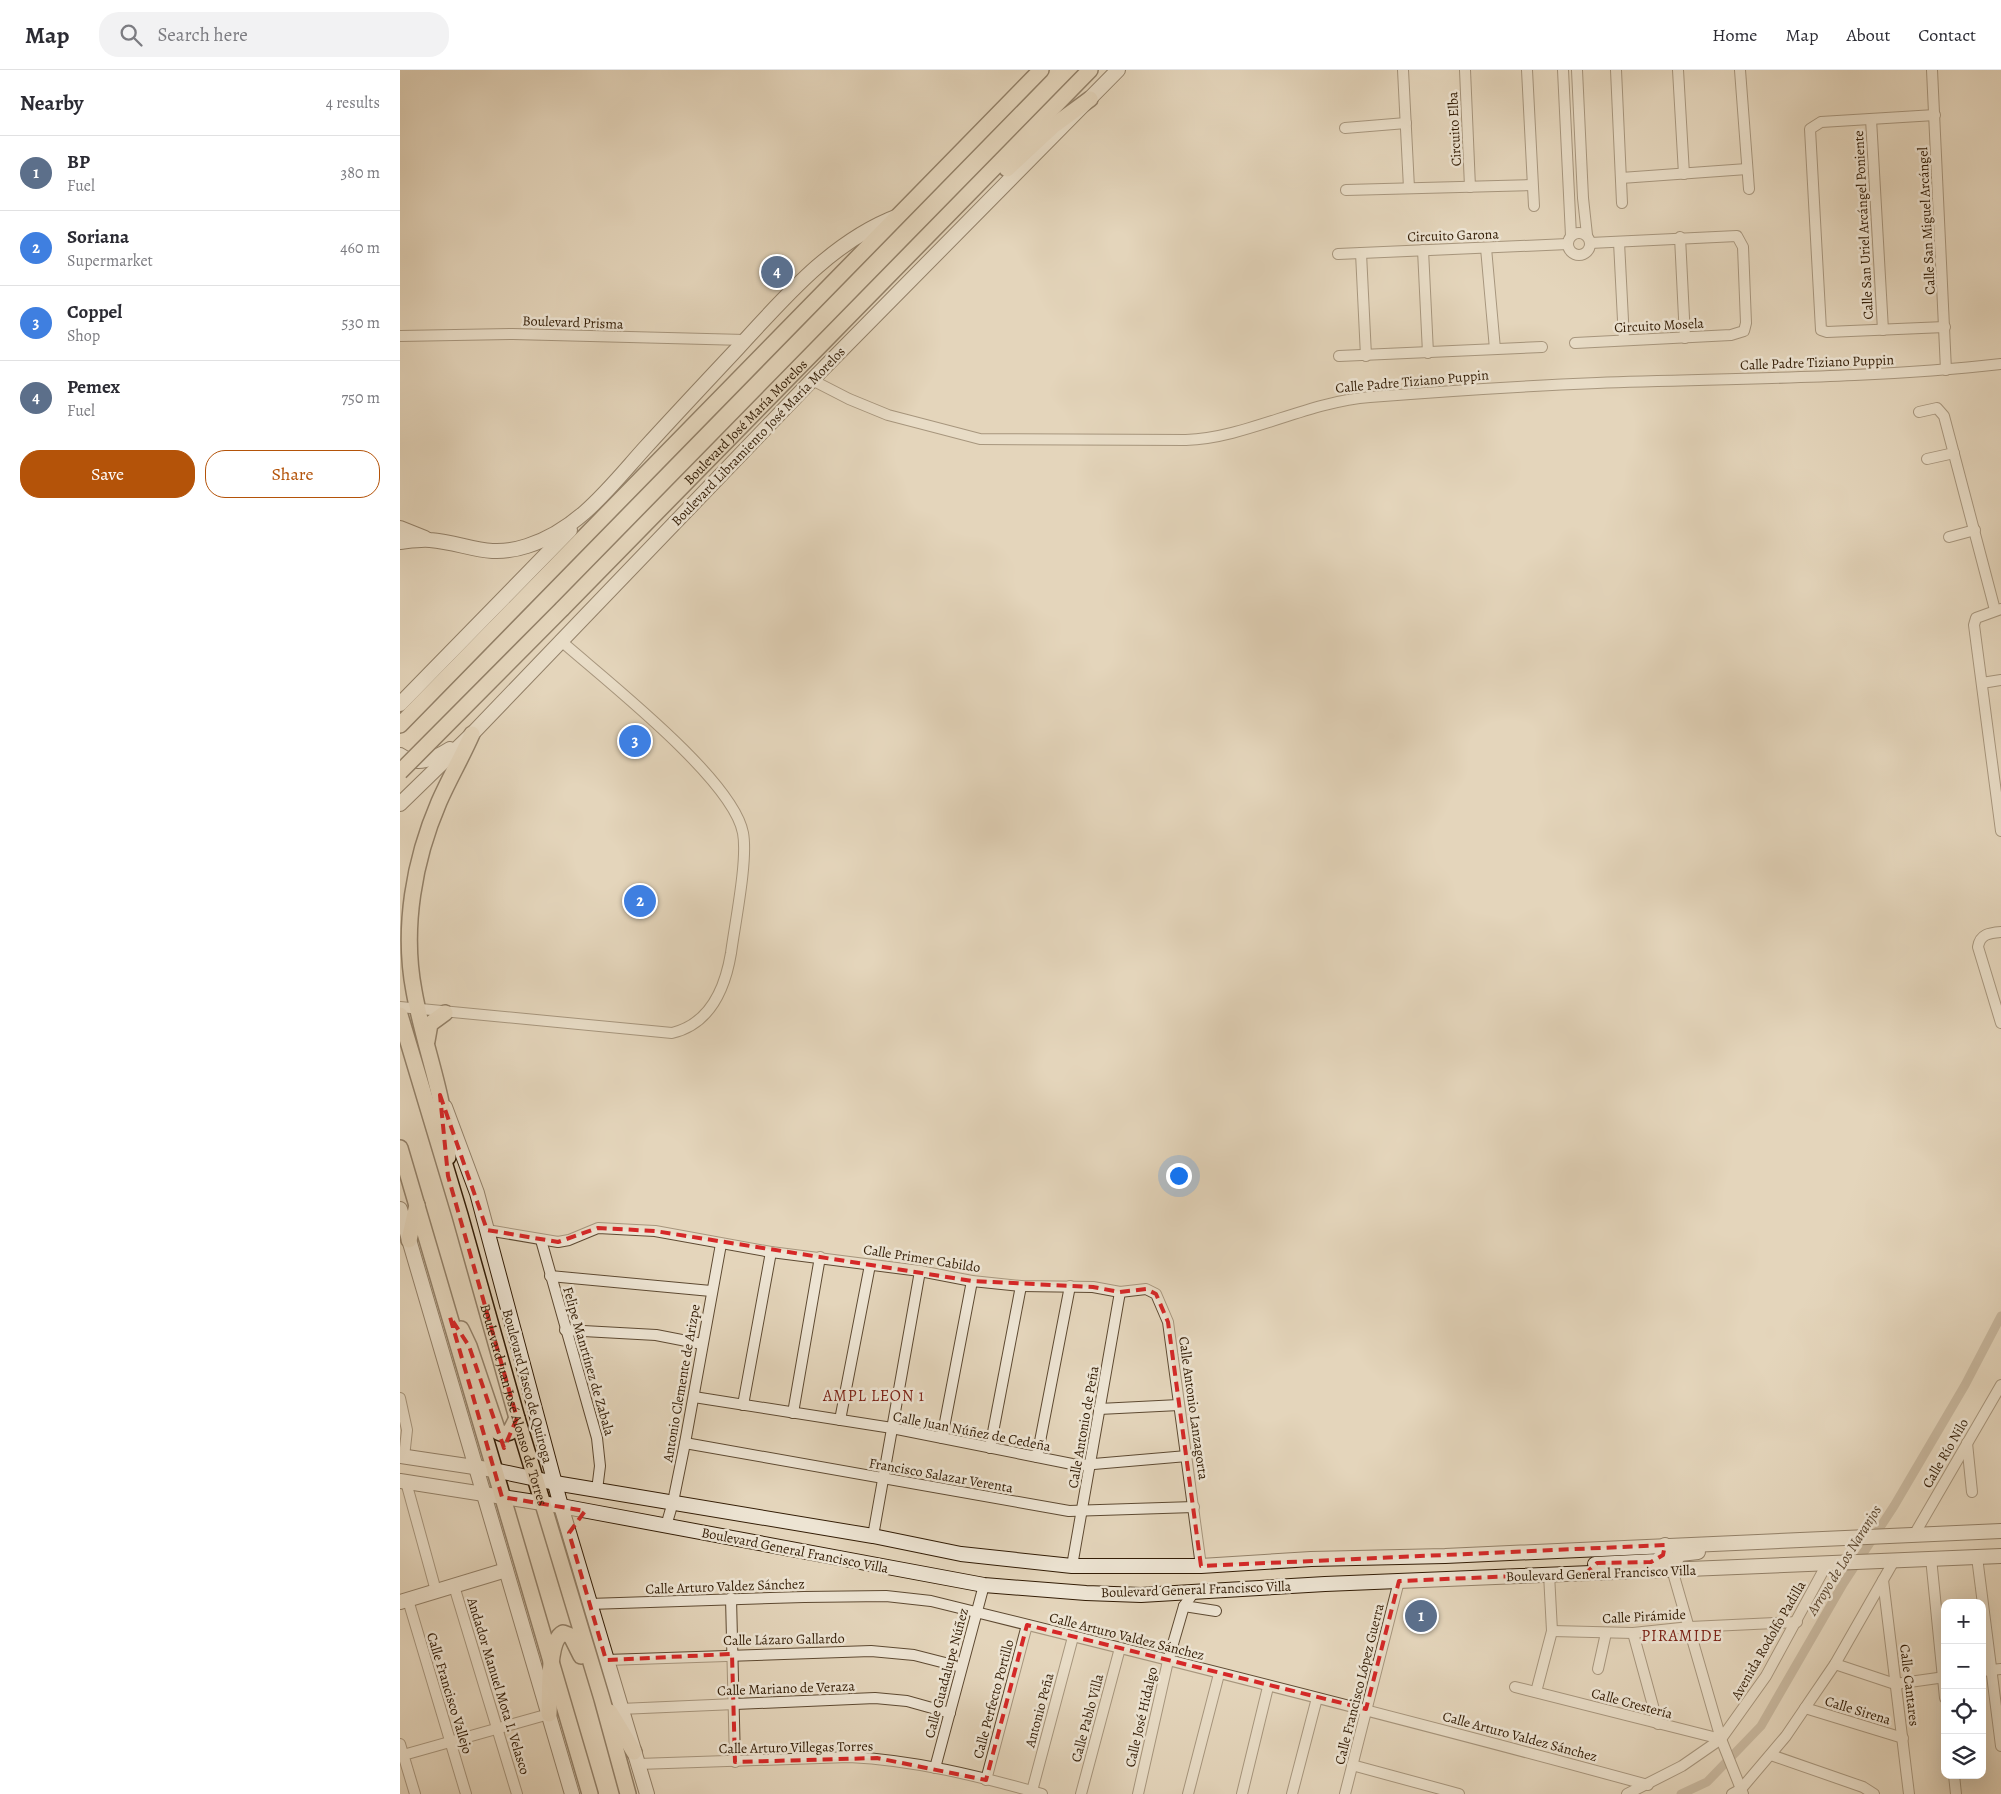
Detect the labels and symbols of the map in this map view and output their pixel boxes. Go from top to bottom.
street label: Circuito Elba [1443,91,1466,167]
street label: Calle San Uriel Arcángel Poniente [1849,130,1878,320]
street label: Calle San Miguel Arcángel [1913,146,1940,295]
street label: Circuito Garona [1407,224,1500,247]
pin: 4 [761,253,793,291]
street label: Boulevard Prisma [522,311,624,334]
street label: Circuito Mosela [1614,314,1705,337]
street label: Boulevard Libramiento José María Morelos [667,342,850,530]
street label: Calle Padre Tiziano Puppin [1740,350,1895,375]
street label: Boulevard José María Morelos [680,355,812,489]
street label: Calle Padre Tiziano Puppin [1334,365,1490,398]
pin: 3 [619,722,651,760]
pin: 2 [624,882,656,920]
your location [1166,1163,1192,1189]
street label: Calle Primer Cabildo [862,1240,982,1277]
street label: Felipe Manrtínez de Zabala [558,1284,619,1438]
street label: Boulevard Juan José Alonso de Torres [475,1302,552,1508]
street label: Antonio Clemente de Arizpe [658,1303,705,1465]
street label: Boulevard Vasco de Quiroga [498,1307,557,1466]
street label: Calle Antonio Lanzagorta [1174,1335,1213,1481]
street label: Calle Antonio de Peña [1063,1364,1104,1490]
district label: AMPL LEON 1 [822,1385,925,1407]
street label: Calle Juan Núñez de Cedeña [891,1407,1053,1456]
street label: Calle Río Nilo [1918,1415,1973,1492]
street label: Francisco Salazar Verenta [867,1453,1015,1498]
water label: Arroyo de Los Naranjos [1802,1501,1886,1620]
street label: Boulevard General Francisco Villa [700,1523,891,1578]
street label: Boulevard General Francisco Villa [1506,1561,1697,1586]
street label: Calle Arturo Valdez Sánchez [645,1574,805,1599]
street label: Boulevard General Francisco Villa [1101,1577,1292,1602]
street label: Avenida Rodolfo Padilla [1726,1577,1811,1704]
street label: Andador Manuel Mota I. Velasco [462,1594,535,1777]
pin: 1 [1405,1597,1437,1635]
street label: Calle Francisco López Guerra [1330,1601,1389,1767]
street label: Calle Pirámide [1602,1605,1686,1628]
street label: Calle Guadalupe Núñez [920,1606,973,1740]
street label: Calle Arturo Valdez Sánchez [1047,1608,1207,1665]
district label: PIRAMIDE [1641,1625,1723,1647]
street label: Calle Lázaro Gallardo [723,1629,845,1650]
street label: Calle Francisco Vallejo [422,1630,477,1756]
street label: Calle Perfecto Portillo [968,1637,1019,1761]
street label: Calle Cantares [1895,1643,1924,1727]
street label: Calle José Hidalgo [1121,1665,1162,1769]
street label: Antonio Peña [1020,1670,1059,1750]
street label: Calle Pablo Villa [1067,1671,1109,1764]
street label: Calle Mariano de Veraza [717,1677,856,1700]
street label: Calle Crestería [1589,1684,1675,1724]
street label: Calle Sirena [1823,1691,1894,1730]
street label: Calle Arturo Valdez Sánchez [1440,1707,1599,1766]
street label: Calle Arturo Villegas Torres [719,1737,873,1758]

